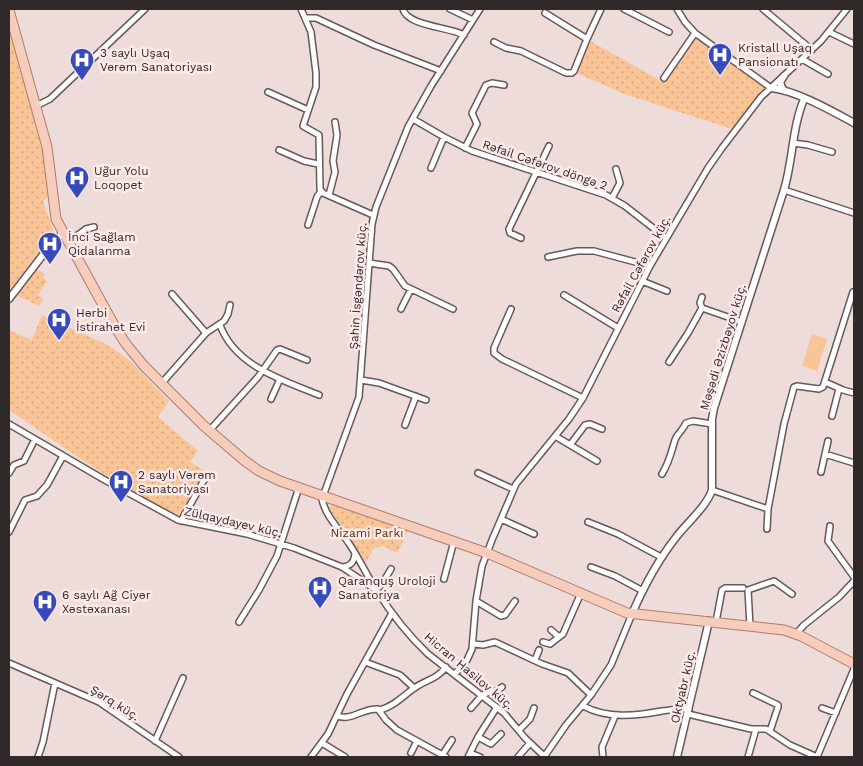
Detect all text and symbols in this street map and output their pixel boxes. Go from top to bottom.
place label: Kristall Uşaq Pansionatı [738,41,812,69]
hospital icon: Kristall Uşaq Pansionatı [707,42,733,76]
place label: 3 saylı Uşaq Vərəm Sanatoriyası [100,46,212,74]
hospital icon: 3 saylı Uşaq Vərəm Sanatoriyası [69,47,95,81]
street label: Rəfail Cəfərov döngə 2 [481,137,609,193]
place label: Uğur Yolu Loqopet [94,164,149,192]
hospital icon: Uğur Yolu Loqopet [64,165,90,199]
street label: Rəfail Cəfərov küç. [609,213,673,315]
street label: Şahin İsgəndərov küç. [347,222,369,350]
place label: İnci Sağlam Qidalanma [68,230,136,258]
hospital icon: İnci Sağlam Qidalanma [37,231,63,265]
street label: Məşədi Əzizbəyov küç. [697,282,749,412]
place label: Hərbi İstirahət Evi [76,306,146,334]
hospital icon: Hərbi İstirahət Evi [46,307,72,341]
place label: 2 saylı Vərəm Sanatoriyası [138,468,216,496]
hospital icon: 2 saylı Vərəm Sanatoriyası [108,469,134,503]
street label: Zülqaydayev küç. [183,504,283,540]
park label: Nizami Parkı [331,526,403,540]
place label: Qaranquş Uroloji Sanatoriya [338,574,436,602]
hospital icon: Qaranquş Uroloji Sanatoriya [307,575,333,609]
place label: 6 saylı Ağ Ciyər Xəstəxanası [62,588,151,616]
hospital icon: 6 saylı Ağ Ciyər Xəstəxanası [32,589,58,623]
street label: Hicran Hasilov küç. [422,630,516,712]
street label: Oktyabr küç. [668,649,698,725]
street label: Şərq küç. [88,682,142,724]

